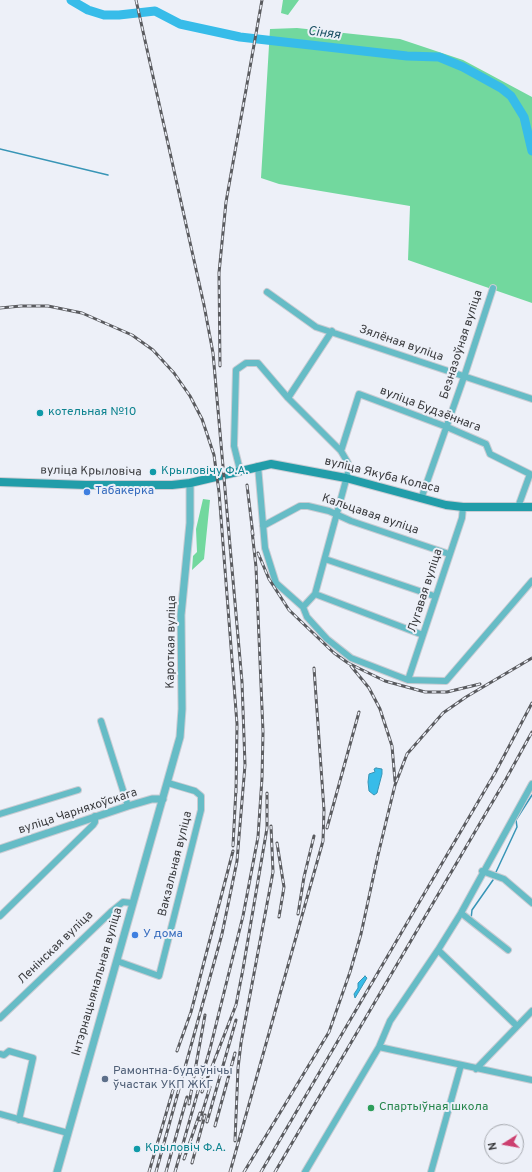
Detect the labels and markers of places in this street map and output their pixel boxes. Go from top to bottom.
place label: котельная №10 [48,406,136,420]
marker: котельная №10 [35,408,45,418]
place label: Крыловічу Ф.А. [161,465,248,479]
marker: Крыловічу Ф.А. [148,467,158,477]
place label: Табакерка [95,485,154,499]
marker: Табакерка [82,487,92,497]
place label: У дома [143,928,183,942]
marker: У дома [130,930,140,940]
place label: Рамонтна-будаўнічы ўчастак УКП ЖКГ [113,1065,233,1093]
marker: Рамонтна-будаўнічы ўчастак УКП ЖКГ [100,1074,110,1084]
place label: Спартыўная школа [379,1101,488,1115]
marker: Спартыўная школа [366,1103,376,1113]
place label: Крыловіч Ф.А. [145,1142,226,1156]
marker: Крыловіч Ф.А. [132,1144,142,1154]

